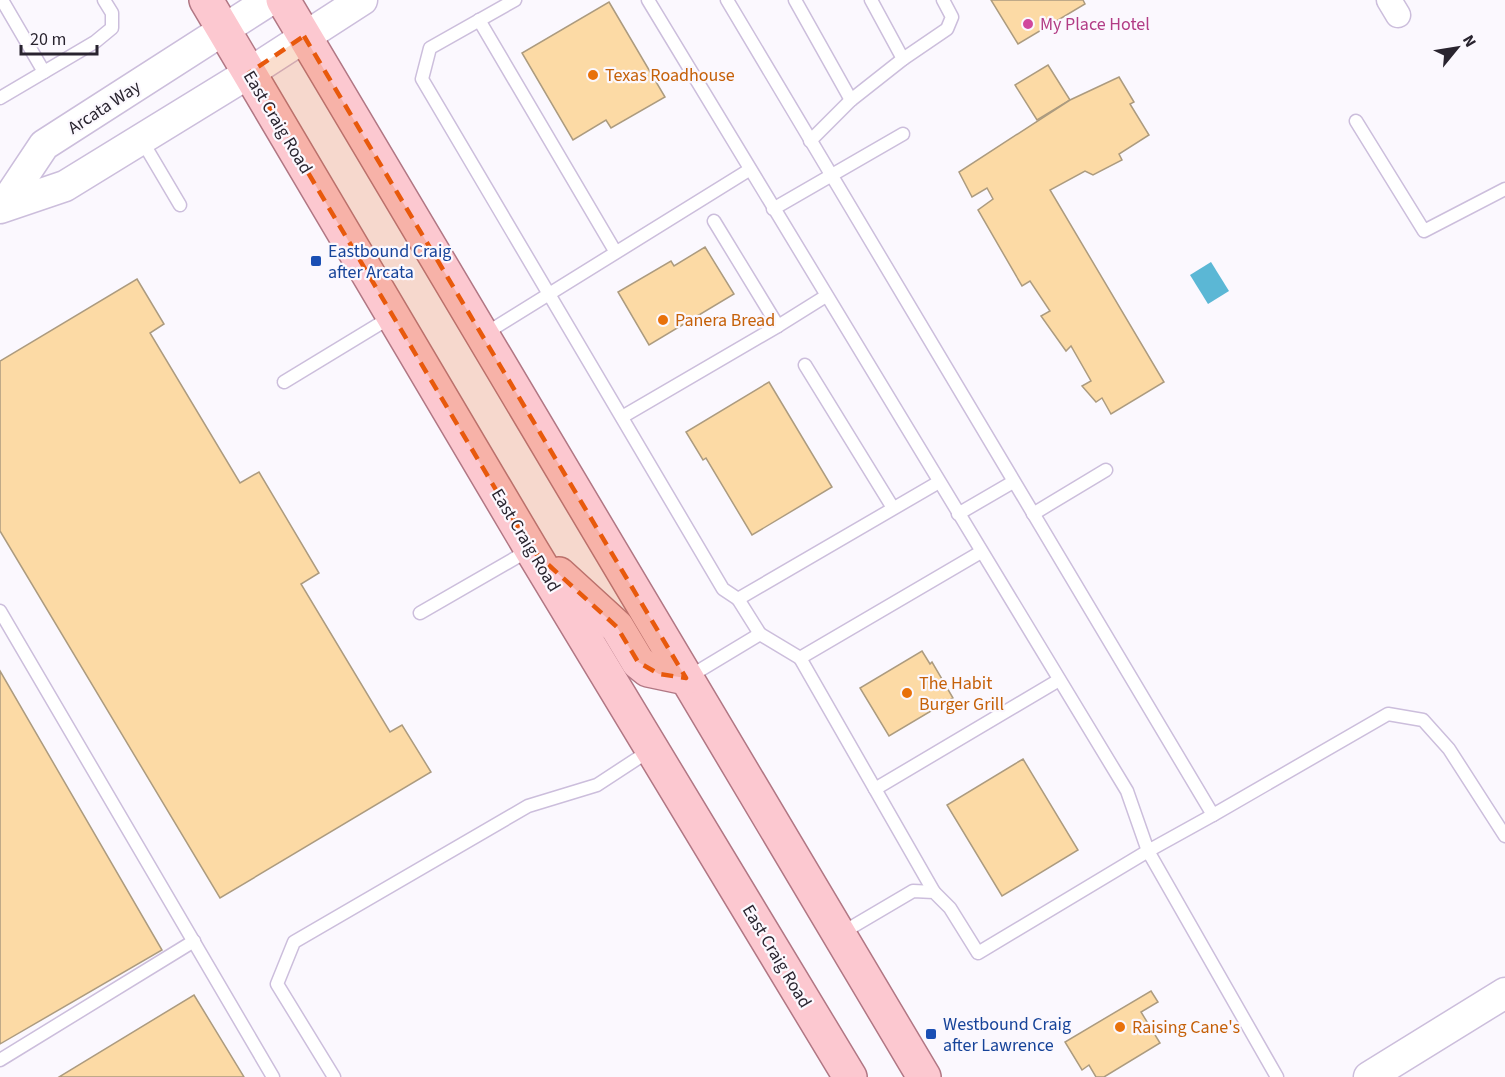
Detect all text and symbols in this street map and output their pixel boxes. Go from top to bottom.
place label: My Place Hotel [1040,12,1150,37]
marker: My Place Hotel [1021,17,1035,31]
scale bar [21,18,98,56]
north arrow [1427,18,1487,78]
text: 20 m [30,27,66,52]
text: N [1457,31,1481,51]
place label: Texas Roadhouse [605,63,735,88]
street label: East Craig Road [237,66,318,179]
marker: Texas Roadhouse [586,68,600,82]
street label: Arcata Way [63,74,146,140]
place label: Eastbound Craig after Arcata [328,239,451,285]
marker: Eastbound Craig after Arcata [309,254,323,268]
place label: Panera Bread [675,308,775,333]
marker: Panera Bread [656,313,670,327]
street label: East Craig Road [485,484,566,597]
place label: The Habit Burger Grill [919,671,1004,717]
marker: The Habit Burger Grill [900,686,914,700]
street label: East Craig Road [736,900,817,1013]
place label: Westbound Craig after Lawrence [943,1012,1071,1058]
place label: Raising Cane's [1132,1015,1240,1040]
marker: Raising Cane's [1113,1020,1127,1034]
marker: Westbound Craig after Lawrence [924,1027,938,1041]

